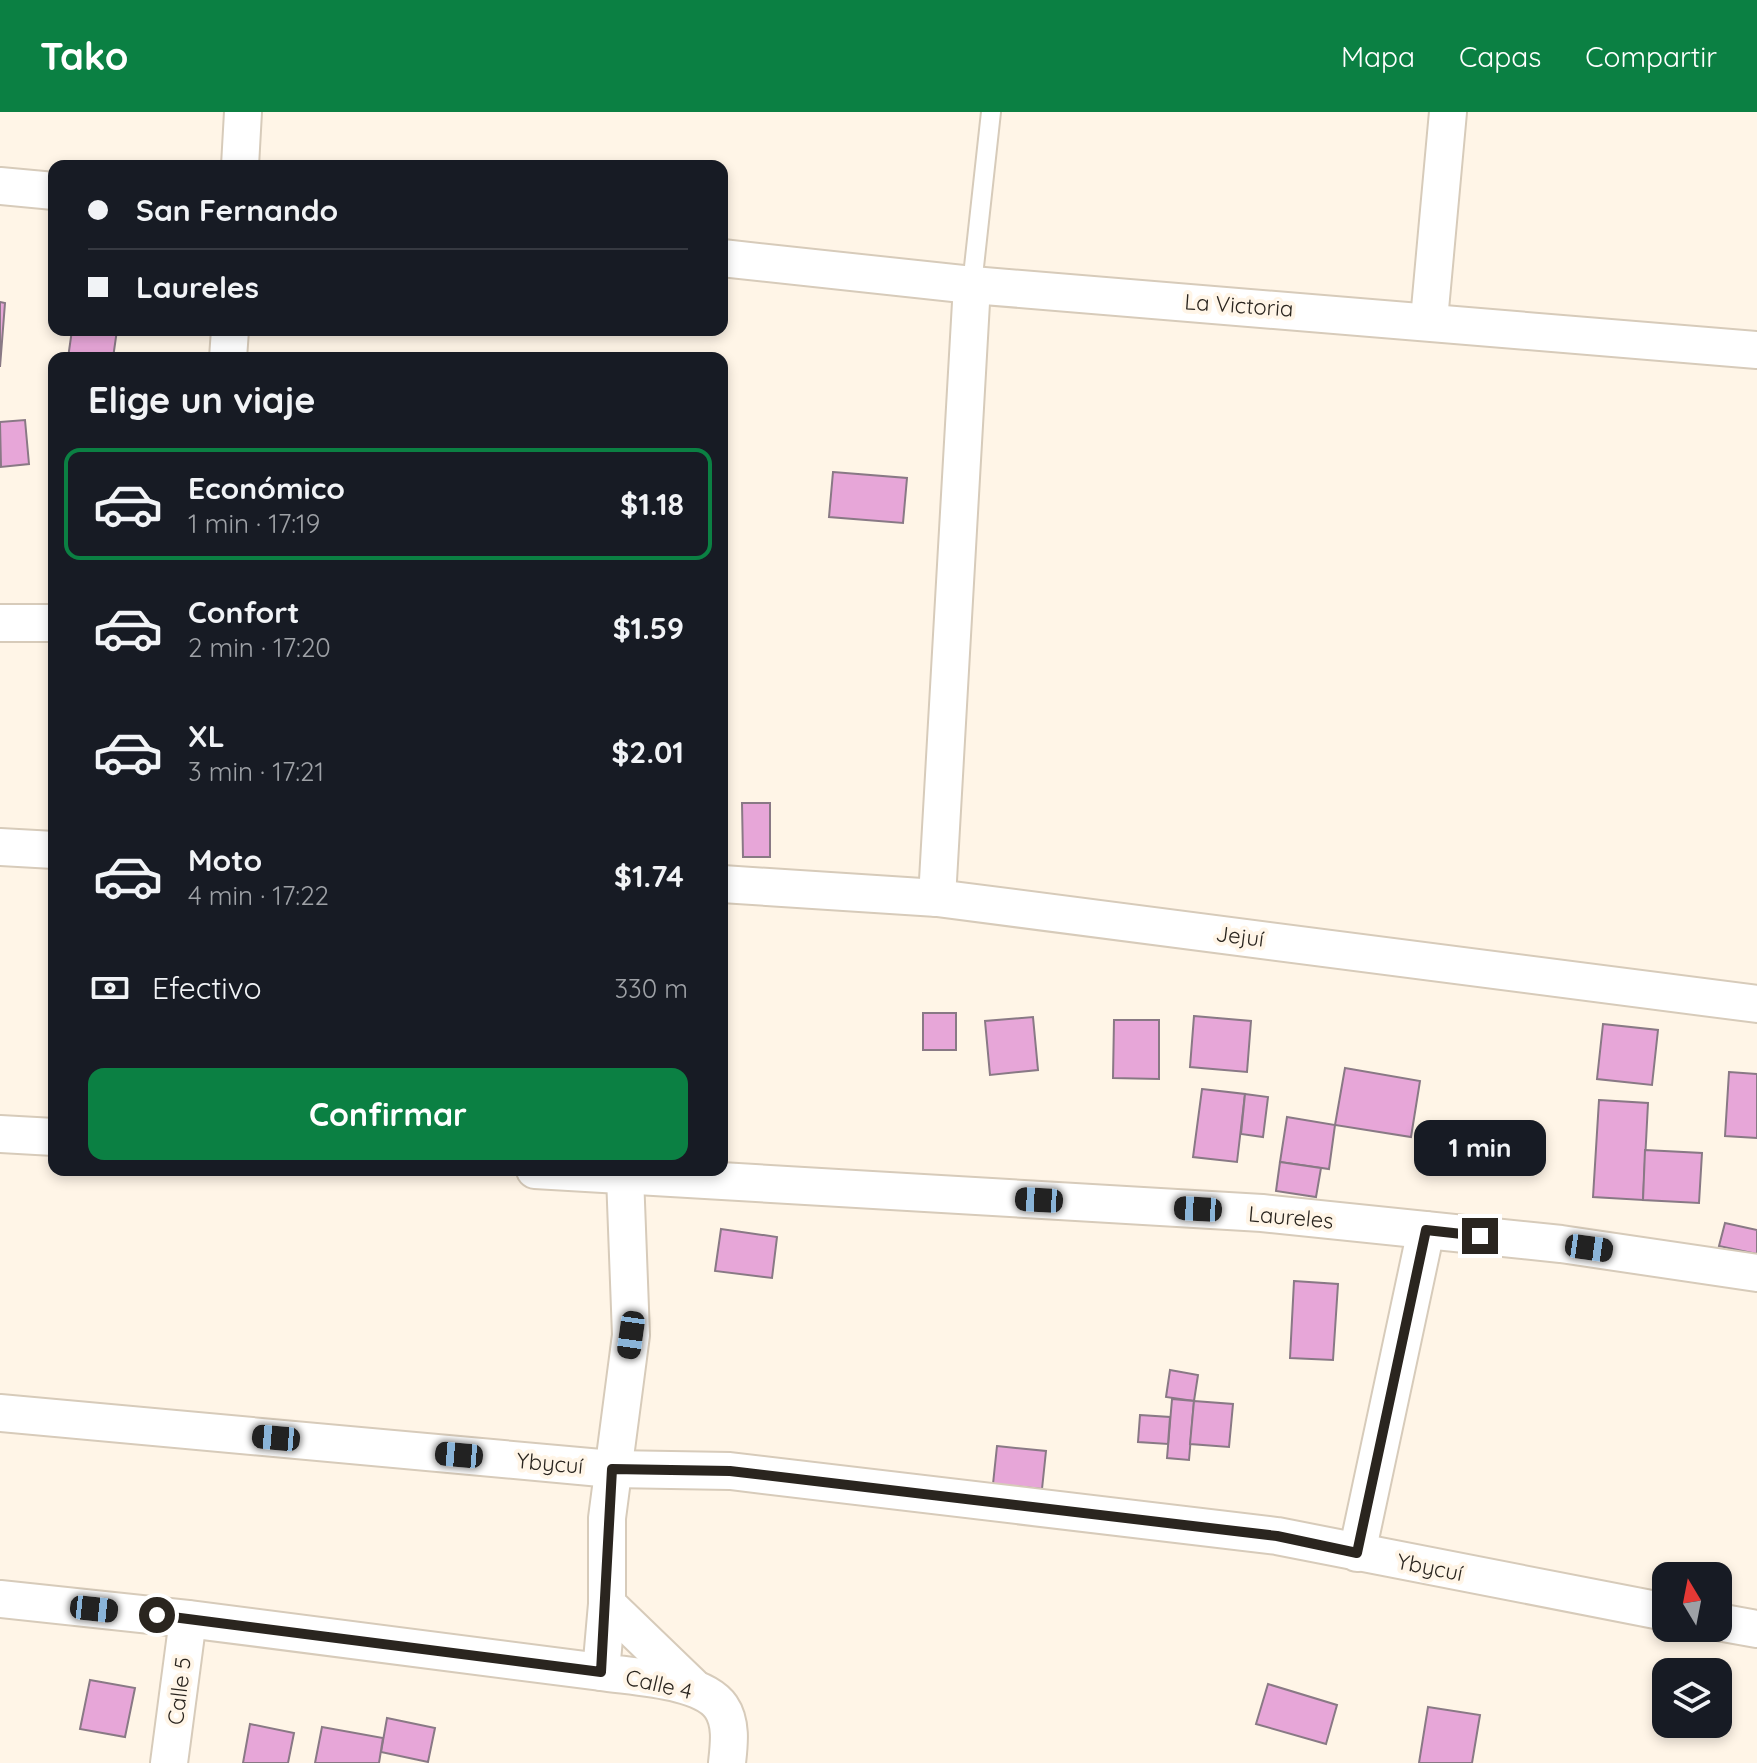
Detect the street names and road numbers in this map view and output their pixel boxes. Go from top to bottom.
street label: La Victoria [1184,287,1294,323]
street label: Jejuí [1214,919,1266,953]
street label: Laureles [1247,1199,1335,1235]
street label: Ybycuí [516,1446,585,1480]
street label: Ybycuí [1395,1547,1466,1587]
street label: Calle 5 [161,1656,197,1726]
street label: Calle 4 [623,1663,695,1705]

